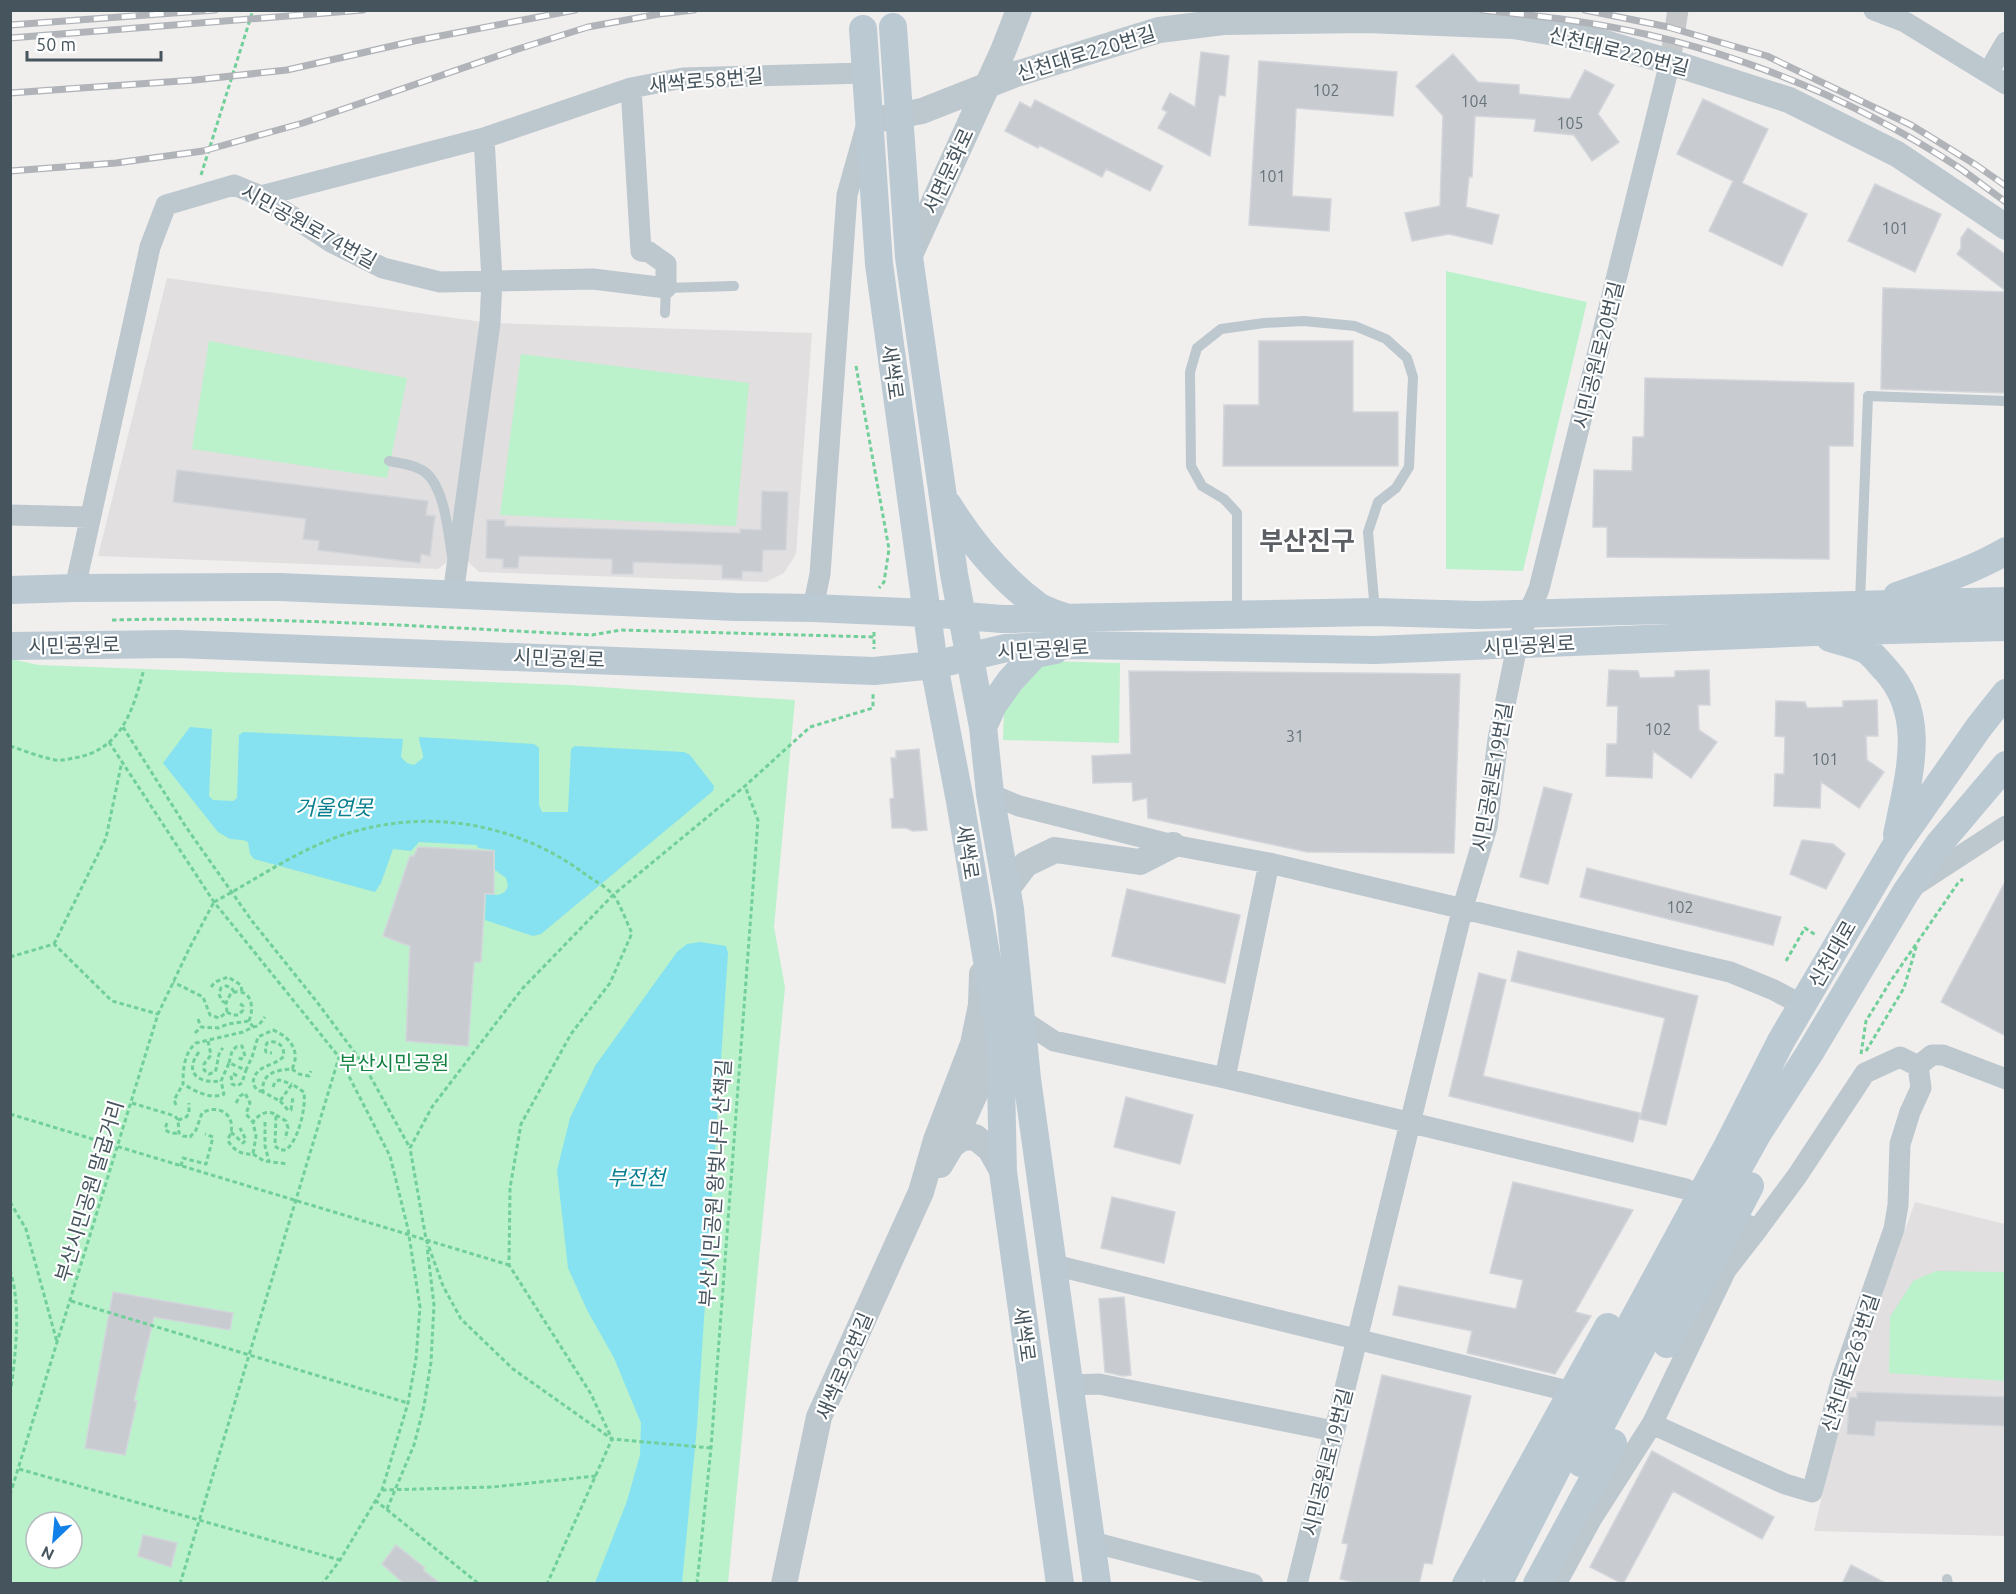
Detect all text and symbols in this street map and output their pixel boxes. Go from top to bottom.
street label: 신천대로220번길 [1014,21,1158,85]
street label: 신천대로220번길 [1546,22,1692,80]
scale bar [27,24,160,62]
text: 50 m [36,34,76,54]
street label: 새싹로58번길 [648,64,764,96]
house number: 102 [1312,81,1340,99]
house number: 104 [1460,92,1488,110]
house number: 105 [1556,114,1584,132]
street label: 서면문화로 [918,124,978,218]
house number: 101 [1258,167,1286,185]
street label: 시민공원로74번길 [237,179,381,273]
house number: 101 [1881,219,1909,237]
street label: 시민공원로20번길 [1569,279,1627,431]
street label: 새싹로 [878,343,908,401]
district label: 부산진구 [1259,526,1355,555]
street label: 시민공원로 [1482,631,1576,659]
street label: 시민공원로 [28,633,120,657]
street label: 시민공원로 [996,635,1090,663]
street label: 시민공원로 [513,645,605,671]
street label: 시민공원로19번길 [1468,700,1516,854]
house number: 102 [1644,720,1672,738]
house number: 31 [1286,727,1304,745]
house number: 101 [1811,750,1839,768]
water label: 거울연못 [295,795,374,819]
street label: 새싹로 [952,823,984,881]
house number: 102 [1666,898,1694,916]
street label: 신천대로 [1804,916,1860,992]
park label: 부산시민공원 [339,1051,449,1074]
street label: 부산시민공원 왕벚나무 산책길 [695,1058,735,1308]
street label: 부산시민공원 말굽거리 [50,1097,128,1285]
water label: 부전천 [607,1165,668,1189]
street label: 신천대로263번길 [1817,1291,1883,1435]
street label: 새싹로 [1010,1305,1040,1363]
street label: 새싹로92번길 [811,1309,877,1423]
street label: 시민공원로19번길 [1298,1386,1356,1538]
north arrow [24,1510,84,1570]
text: N [38,1543,57,1564]

